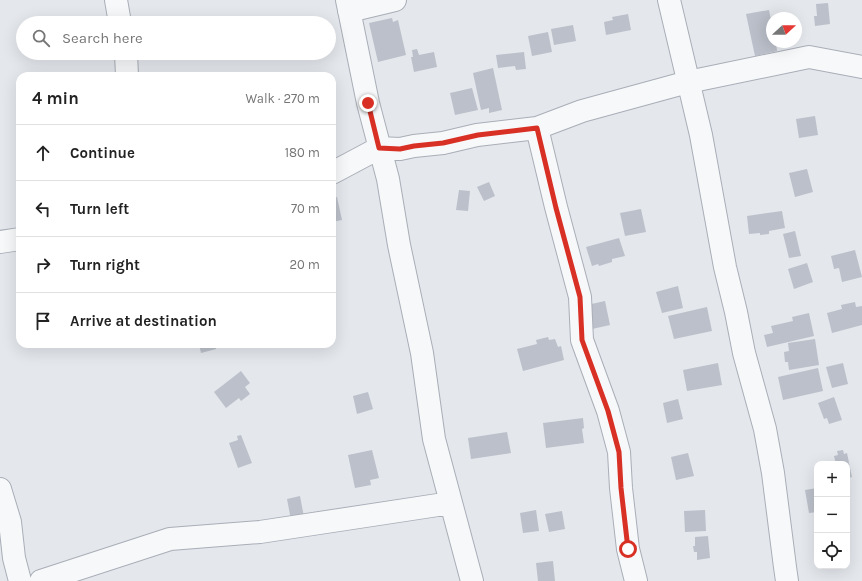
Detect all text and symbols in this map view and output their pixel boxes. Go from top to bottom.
north arrow [766,12,802,48]
search box [16,16,336,60]
icon: search [30,27,52,49]
text: Search here [62,29,143,47]
text: 4 min [32,88,79,108]
text: Walk · 270 m [246,91,320,106]
route end [359,94,377,112]
icon: ahead [32,142,54,164]
text: Continue [70,144,135,162]
text: 180 m [285,145,320,160]
icon: left [32,198,54,220]
text: Turn left [70,200,129,218]
text: 70 m [291,201,320,216]
icon: right [32,254,54,276]
text: Turn right [70,256,140,274]
text: 20 m [290,257,320,272]
icon: arrive [32,310,54,332]
text: Arrive at destination [70,312,217,330]
map controls [814,461,850,569]
button: + [814,461,850,497]
button: − [814,497,850,533]
button: locate [814,533,850,569]
route start [619,540,637,558]

